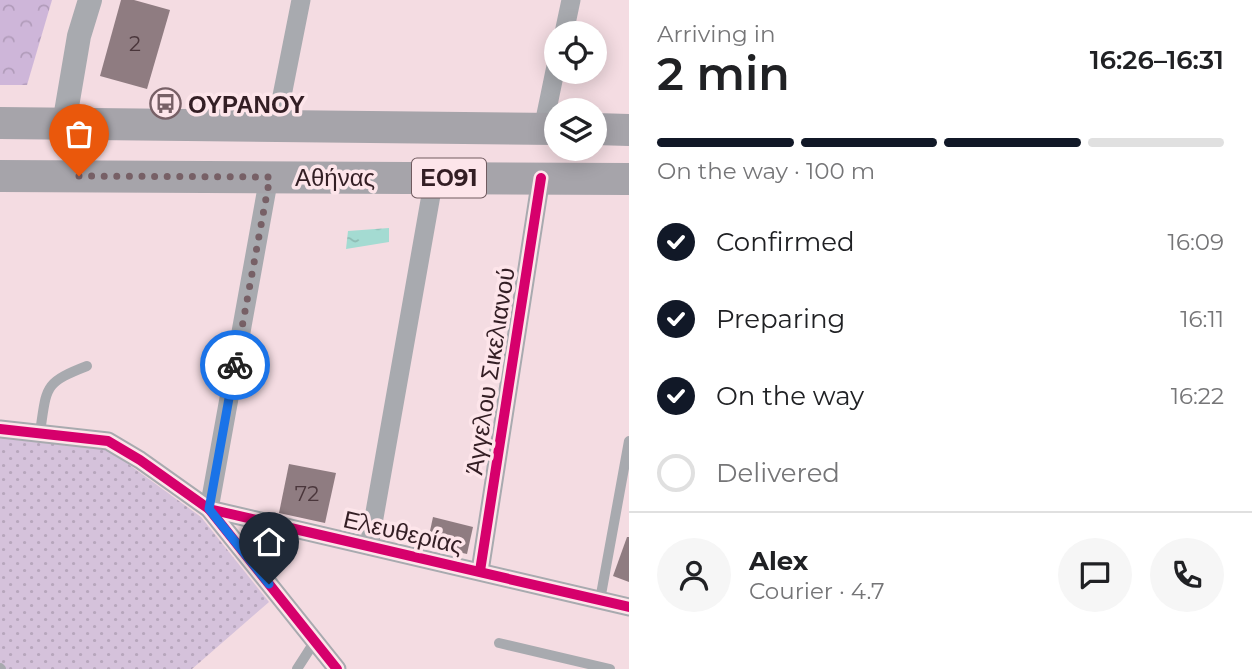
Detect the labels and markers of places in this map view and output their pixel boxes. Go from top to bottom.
bus stop icon: ΟΥΡΑΝΟΥ [148,87,182,121]
place label: ΟΥΡΑΝΟΥ [188,90,305,119]
pin [49,104,109,176]
pin [239,512,299,584]

